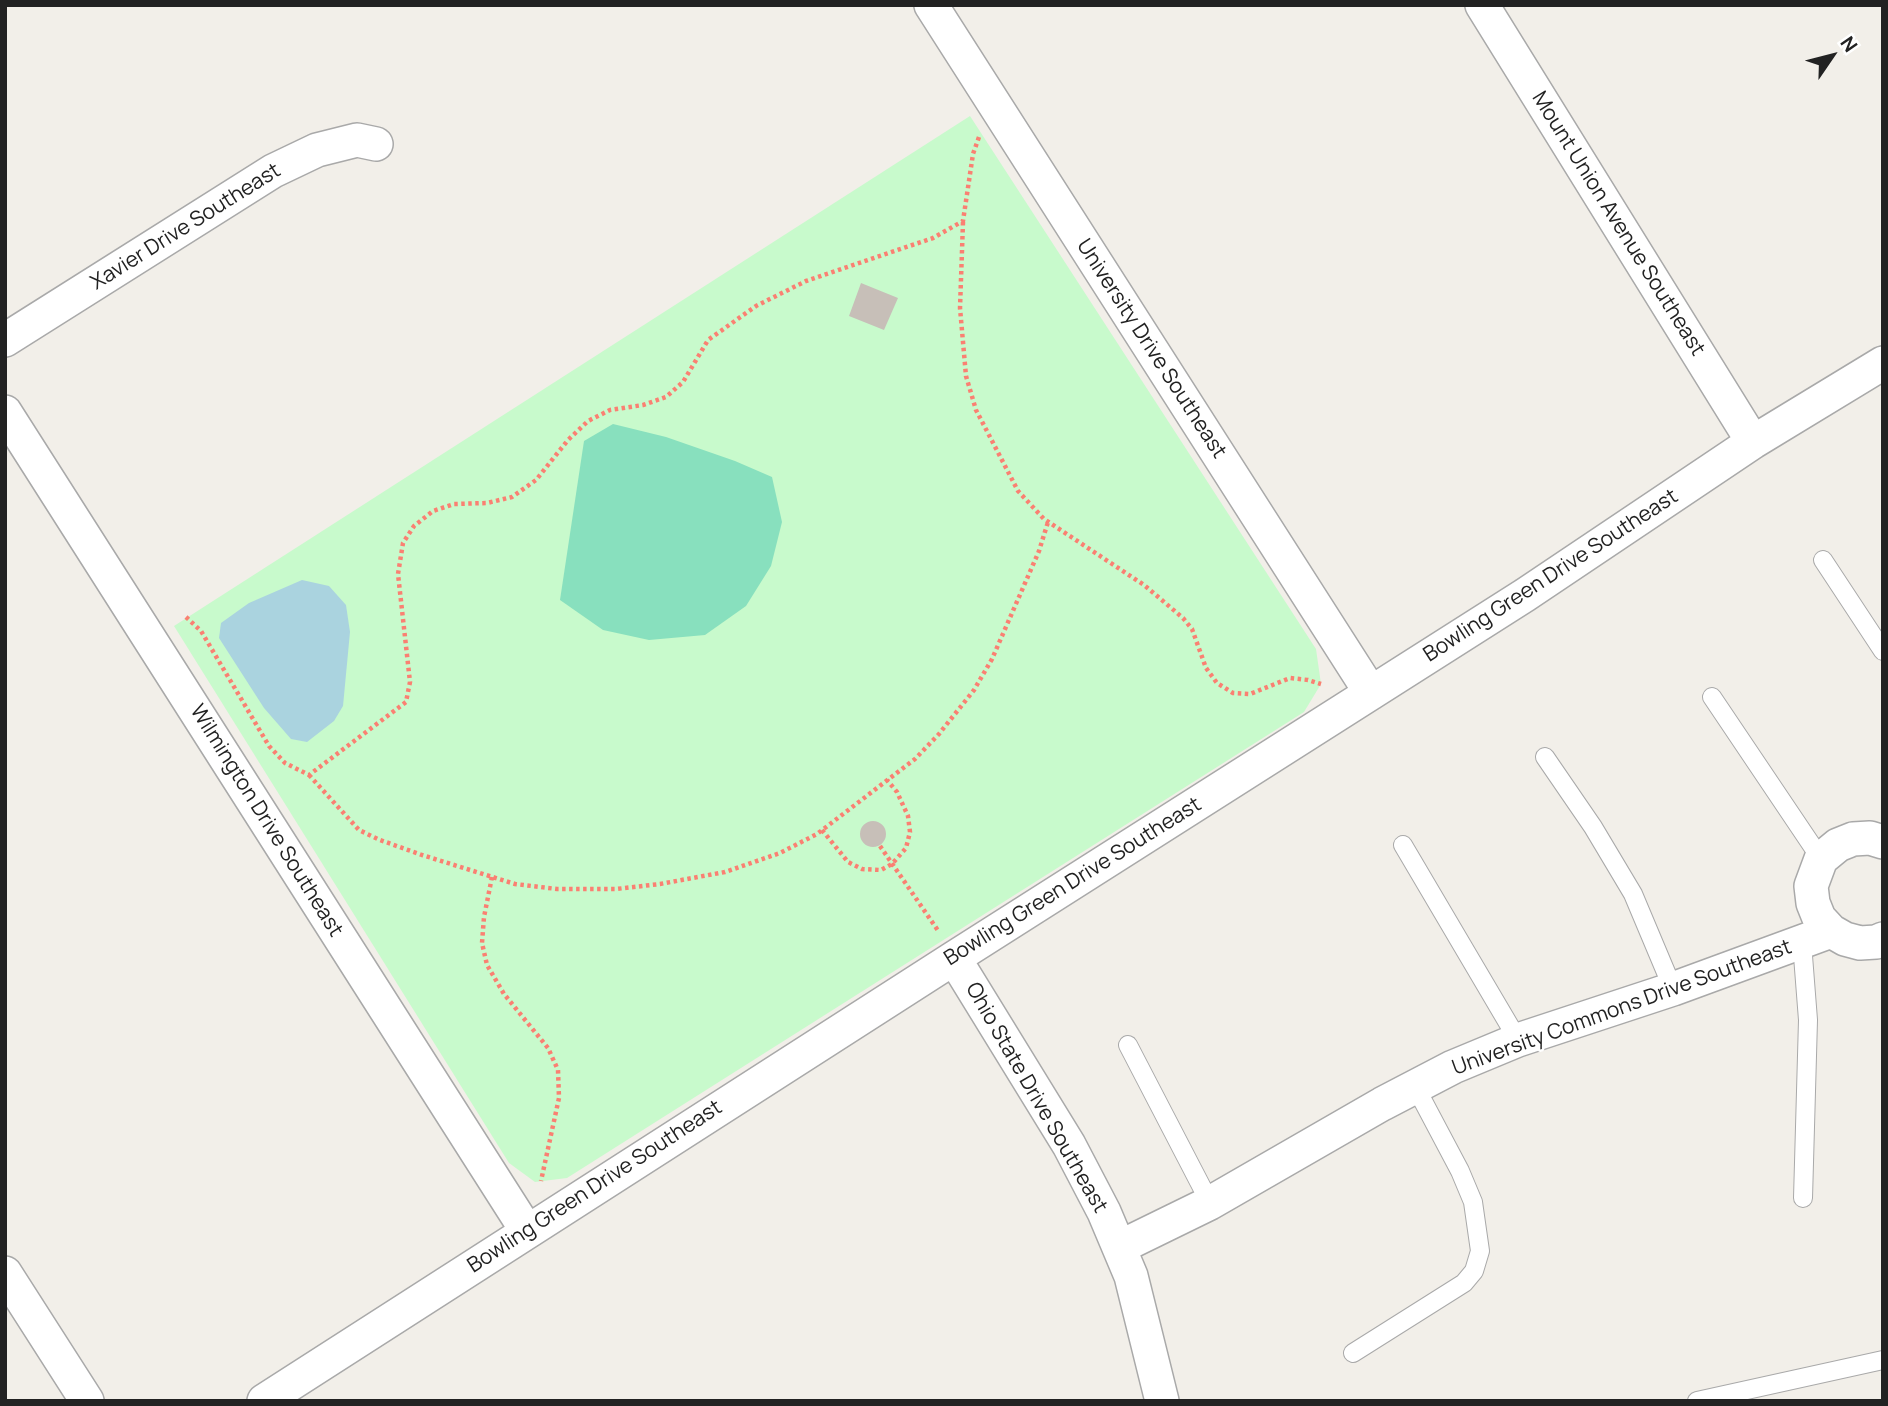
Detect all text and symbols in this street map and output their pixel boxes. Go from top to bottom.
north arrow [1797,21,1867,91]
text: N [1835,31,1864,57]
street label: Mount Union Avenue Southeast [1526,87,1710,361]
street label: Xavier Drive Southeast [87,158,285,296]
street label: University Drive Southeast [1071,235,1231,463]
street label: Bowling Green Drive Southeast [1419,484,1683,668]
street label: Wilmington Drive Southeast [184,700,348,942]
street label: Bowling Green Drive Southeast [940,792,1206,972]
street label: University Commons Drive Southeast [1449,935,1795,1081]
street label: Ohio State Drive Southeast [960,978,1112,1218]
street label: Bowling Green Drive Southeast [463,1095,727,1279]

